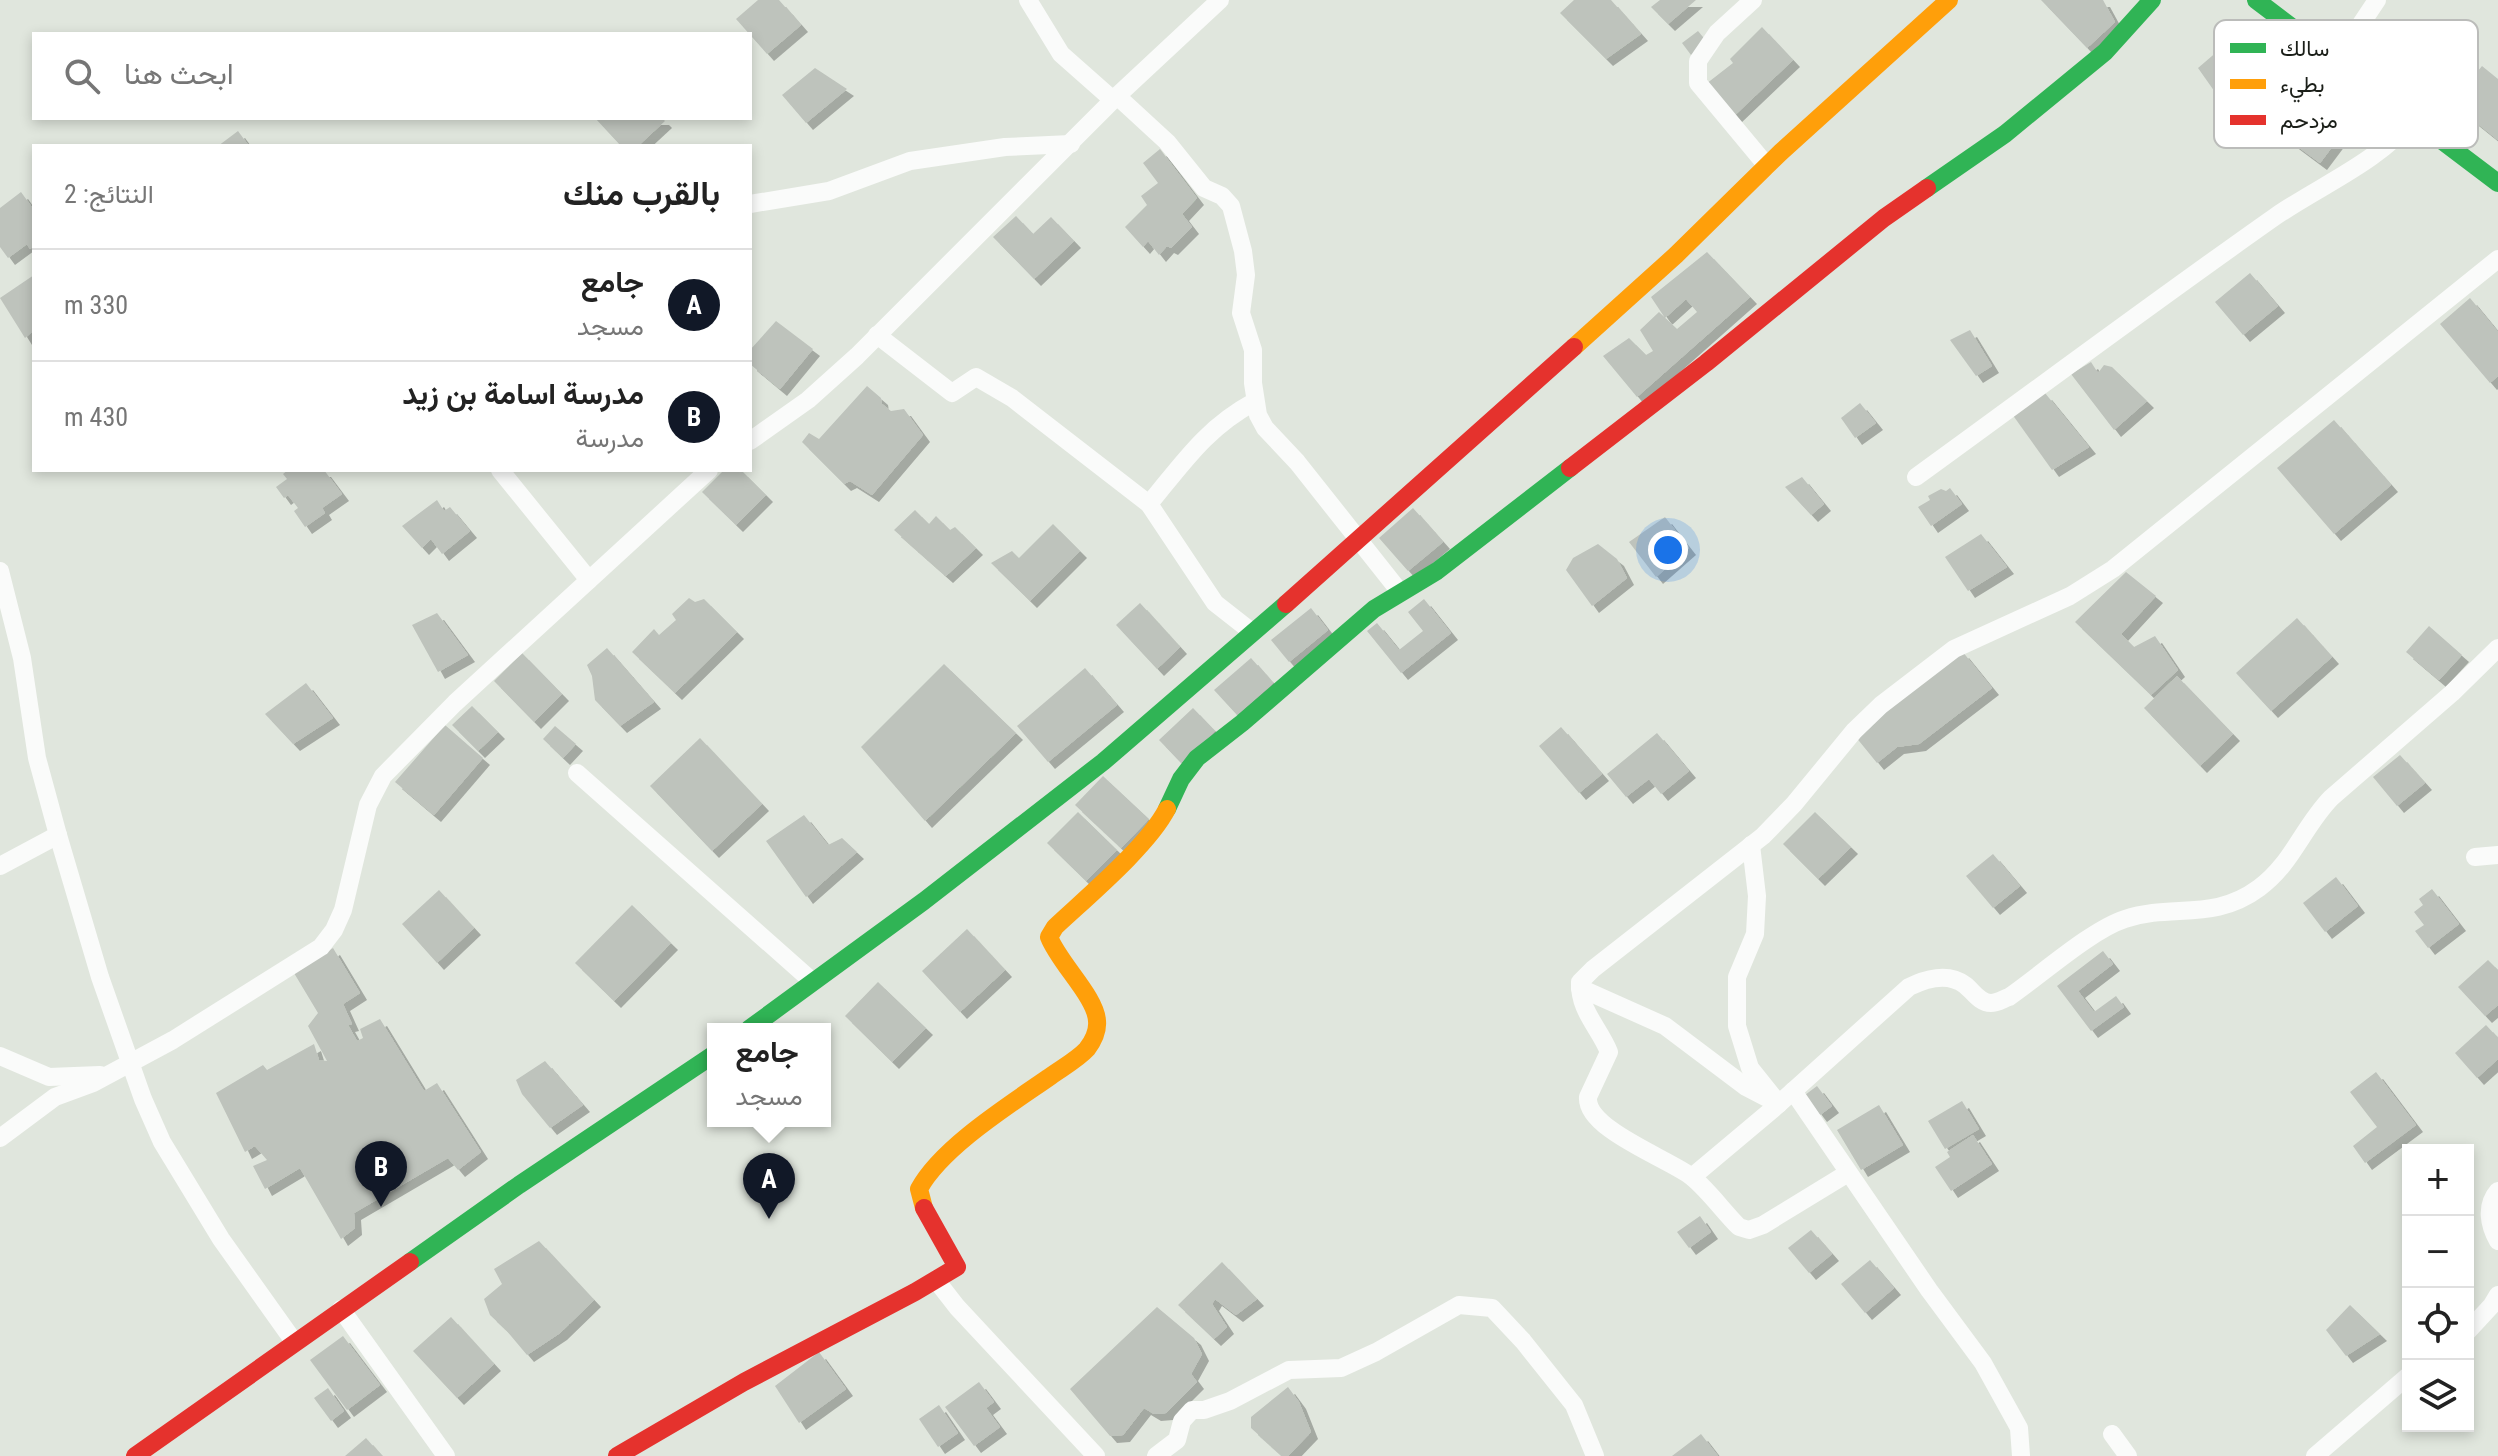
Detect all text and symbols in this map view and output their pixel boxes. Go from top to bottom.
legend [2214,20,2478,148]
search box [32,32,752,120]
text: سالك [2280,36,2329,61]
icon: search [60,54,104,98]
text: ابحث هنا [124,56,234,91]
text: بطيء [2280,72,2325,103]
text: مزدحم [2280,108,2338,135]
text: بالقرب منك [563,173,720,213]
text: النتائج: 2 [64,179,154,209]
text: جامع [581,264,644,299]
text: 330 m [64,290,128,320]
text: A [686,290,702,320]
text: مسجد [577,311,644,341]
text: مدرسة اسامة بن زيد [402,376,644,411]
text: 430 m [64,402,128,432]
text: B [687,402,701,432]
text: مدرسة [575,423,644,453]
your location [1648,530,1688,570]
popup [707,1023,831,1127]
text: جامع [735,1034,799,1069]
text: مسجد [735,1081,803,1111]
pin: B [355,1141,407,1207]
map controls [2402,1144,2474,1432]
button: + [2402,1144,2474,1216]
pin: A [743,1153,795,1219]
button: − [2402,1216,2474,1288]
button: locate [2402,1288,2474,1360]
button: layers [2402,1360,2474,1432]

